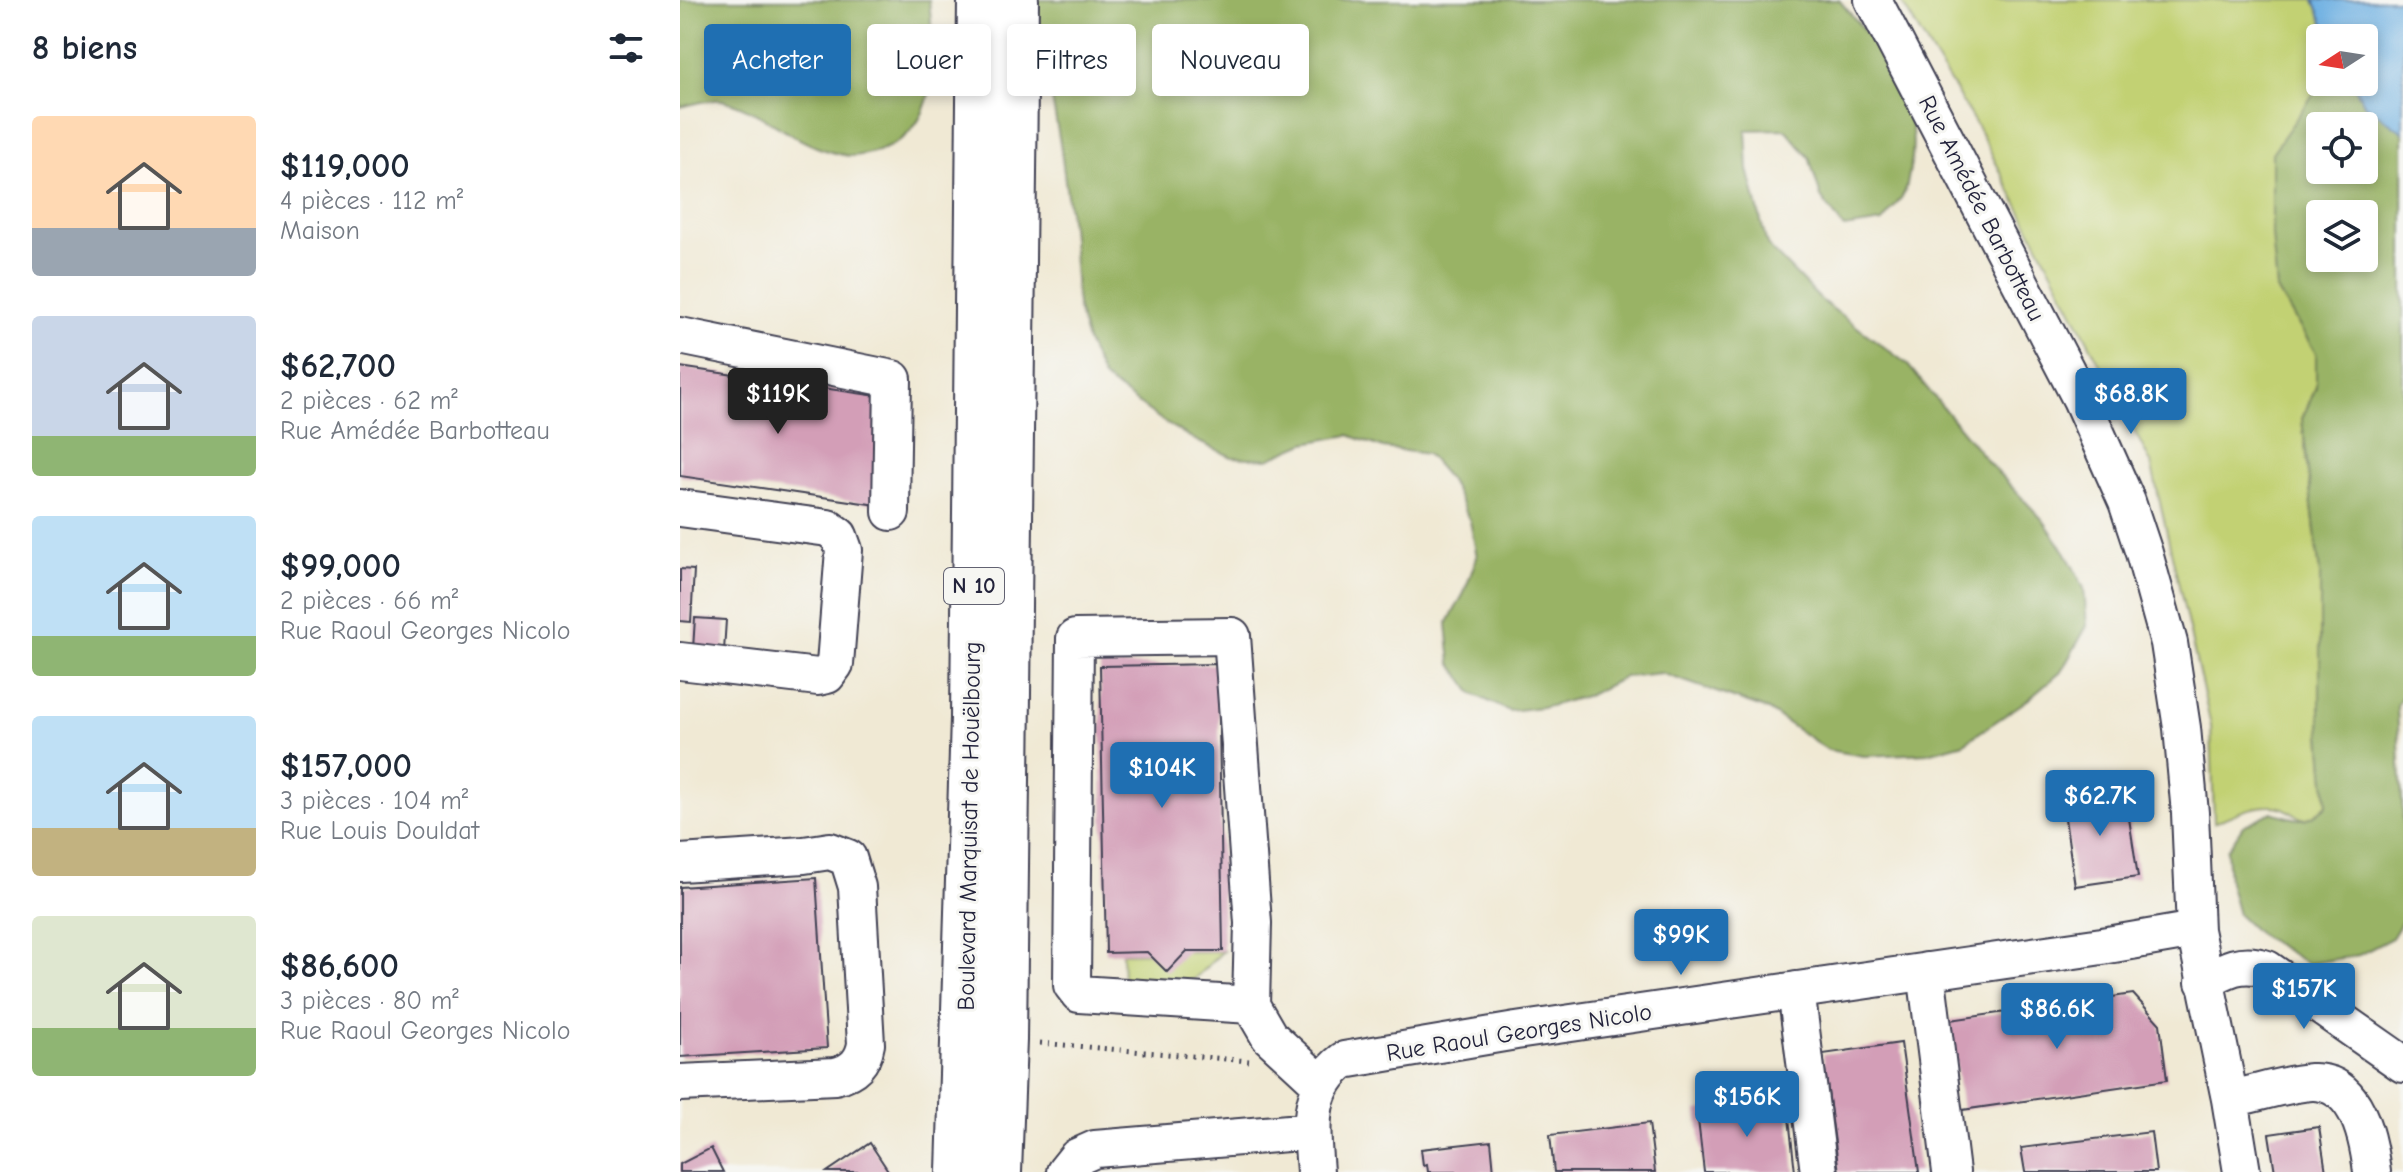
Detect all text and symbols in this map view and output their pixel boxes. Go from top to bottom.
chip: Acheter [704,24,851,96]
chip: Louer [867,24,991,96]
chip: Filtres [1007,24,1136,96]
chip: Nouveau [1152,24,1309,96]
north arrow [2306,24,2378,96]
map controls [2306,24,2378,272]
icon: filters [604,26,648,70]
text: 8 biens [32,28,137,68]
street label: Rue Amédée Barbotteau [1913,91,2051,325]
button: locate [2306,112,2378,184]
text: $119,000 [280,146,410,186]
icon: home [96,148,192,244]
text: 4 pièces · 112 m² [280,186,463,216]
button: layers [2306,200,2378,272]
text: Maison [280,216,360,246]
text: $62,700 [280,346,396,386]
icon: home [96,348,192,444]
pin: $119K [722,368,834,436]
pin: $68.8K [2066,368,2196,436]
text: $119K [746,379,810,409]
text: $68.8K [2093,379,2169,409]
text: 2 pièces · 62 m² [280,386,458,416]
text: Rue Amédée Barbotteau [280,416,550,446]
text: $99,000 [280,546,401,586]
icon: home [96,548,192,644]
road number: N 10 [944,568,1004,604]
text: 2 pièces · 66 m² [280,586,458,616]
text: Rue Raoul Georges Nicolo [280,616,571,646]
street label: Boulevard Marquisat de Houëlbourg [952,641,986,1011]
pin: $104K [1106,742,1218,810]
text: $157,000 [280,746,412,786]
icon: home [96,748,192,844]
text: $104K [1128,753,1196,783]
pin: $62.7K [2035,770,2165,838]
text: $62.7K [2063,781,2137,811]
text: 3 pièces · 104 m² [280,786,468,816]
text: Rue Louis Douldat [280,816,479,846]
pin: $99K [1634,909,1728,977]
text: $99K [1652,920,1710,950]
text: $86,600 [280,946,399,986]
icon: home [96,948,192,1044]
pin: $157K [2248,963,2360,1031]
text: $157K [2271,974,2337,1004]
pin: $86.6K [1992,983,2122,1051]
text: 3 pièces · 80 m² [280,986,459,1016]
text: $86.6K [2019,994,2095,1024]
street label: Rue Raoul Georges Nicolo [1384,997,1654,1067]
text: Rue Raoul Georges Nicolo [280,1016,571,1046]
pin: $156K [1691,1071,1803,1139]
text: $156K [1713,1082,1781,1112]

